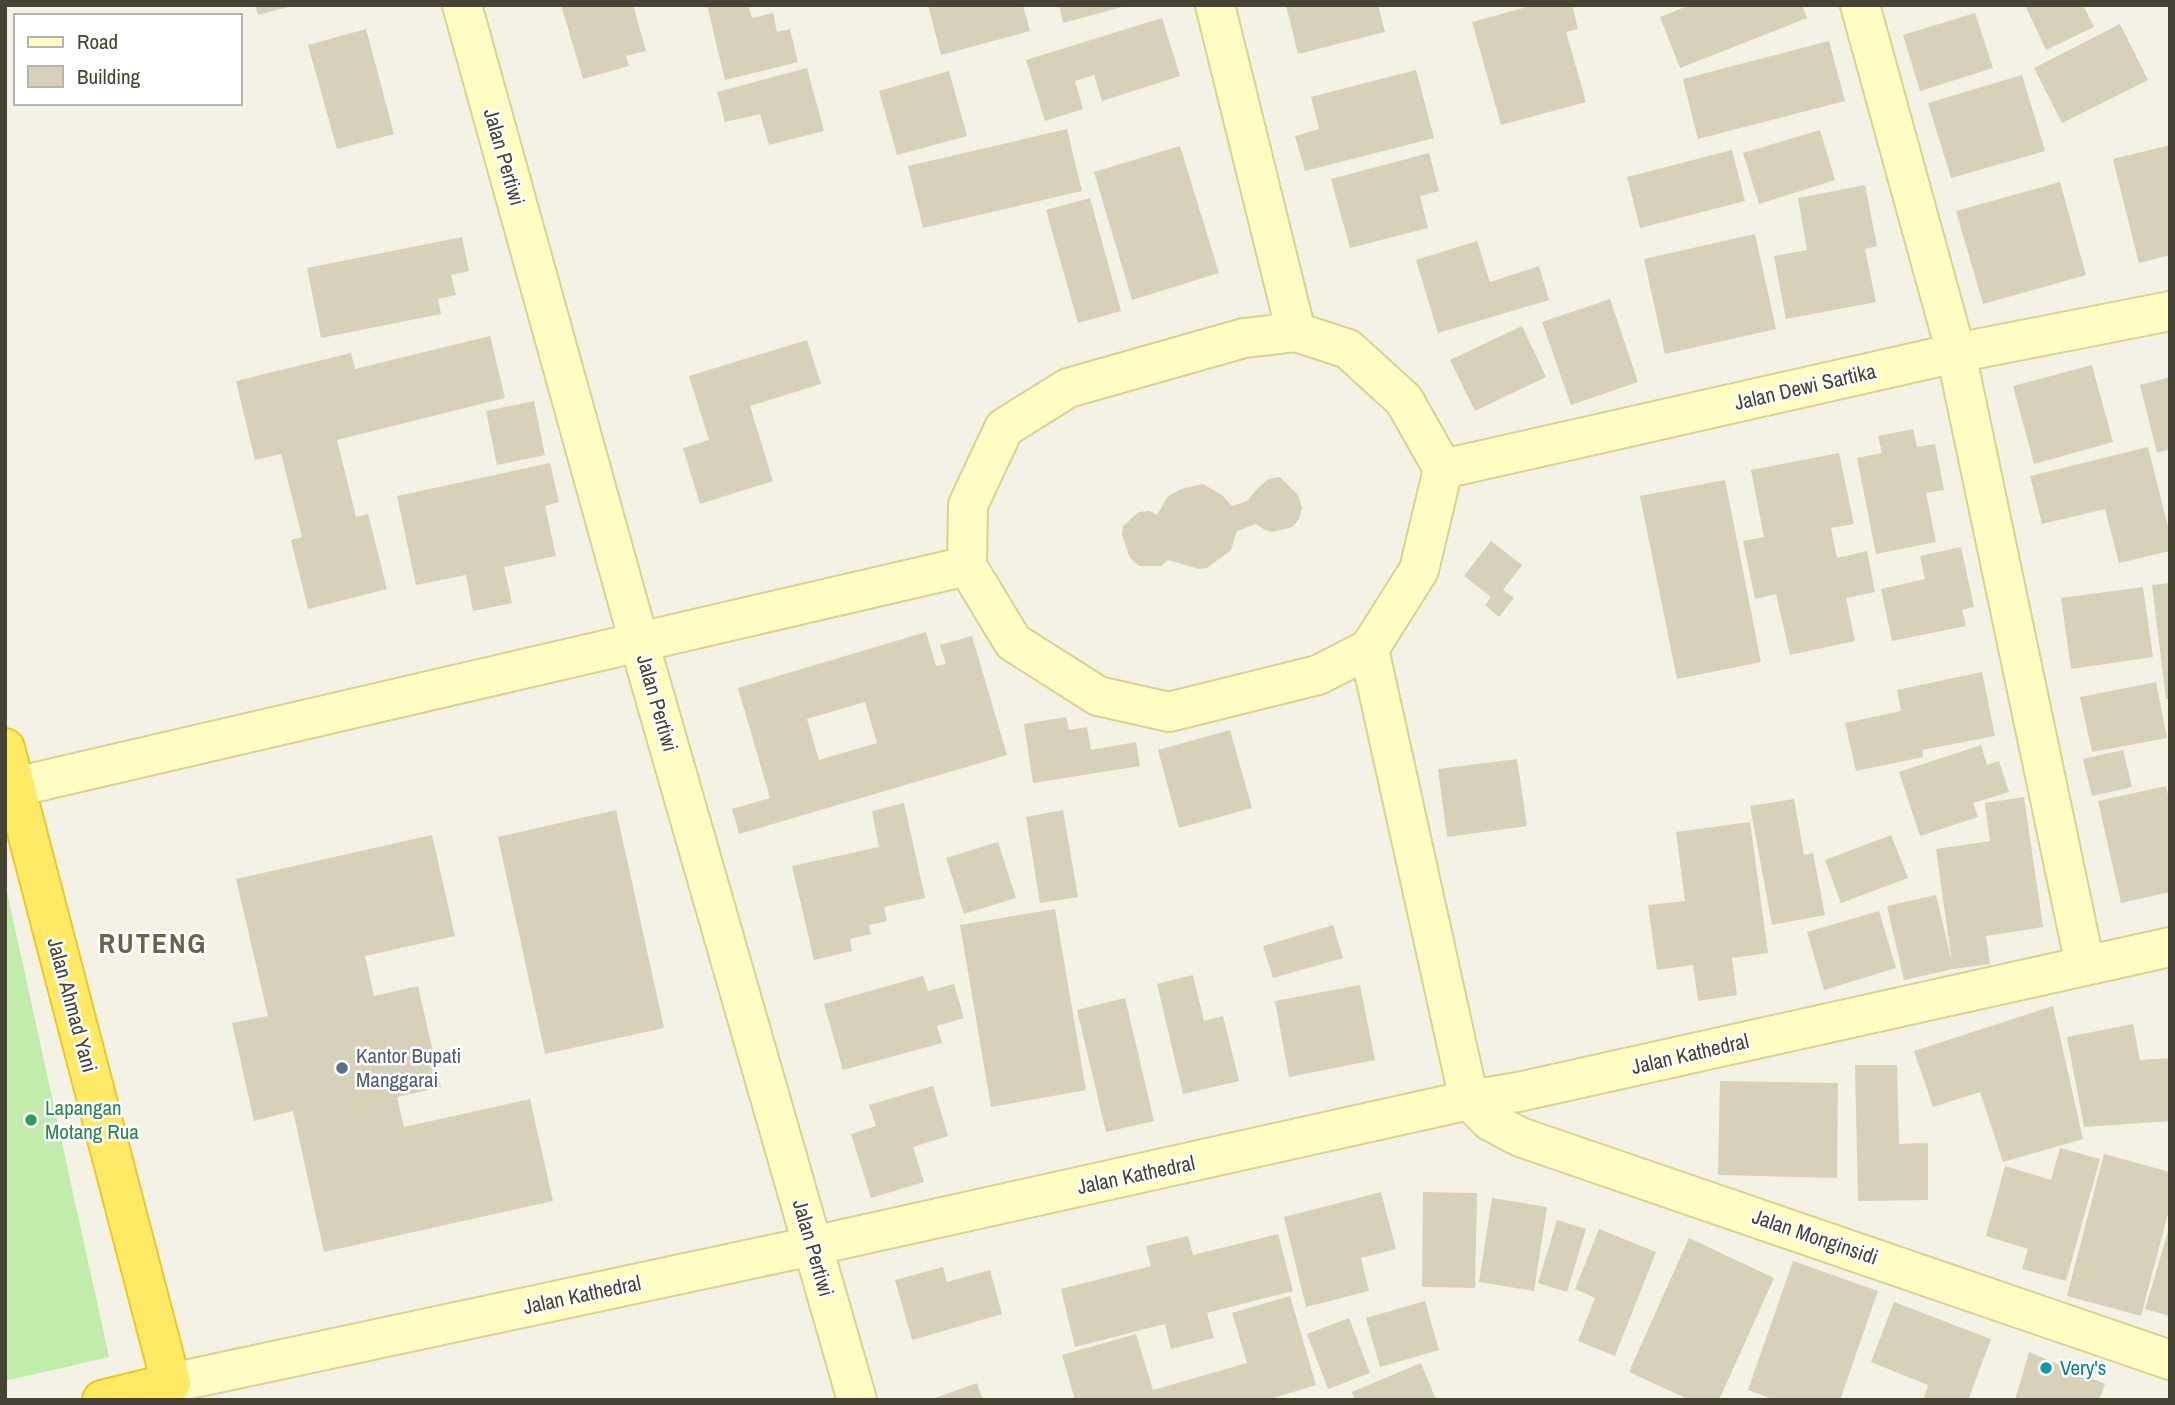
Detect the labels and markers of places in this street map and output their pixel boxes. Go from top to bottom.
place label: Kantor Bupati Manggarai [356,1041,461,1094]
marker: Kantor Bupati Manggarai [334,1060,350,1076]
place label: Lapangan Motang Rua [45,1093,139,1146]
marker: Lapangan Motang Rua [23,1112,39,1128]
place label: Very's [2060,1353,2106,1382]
marker: Very's [2038,1360,2054,1376]

